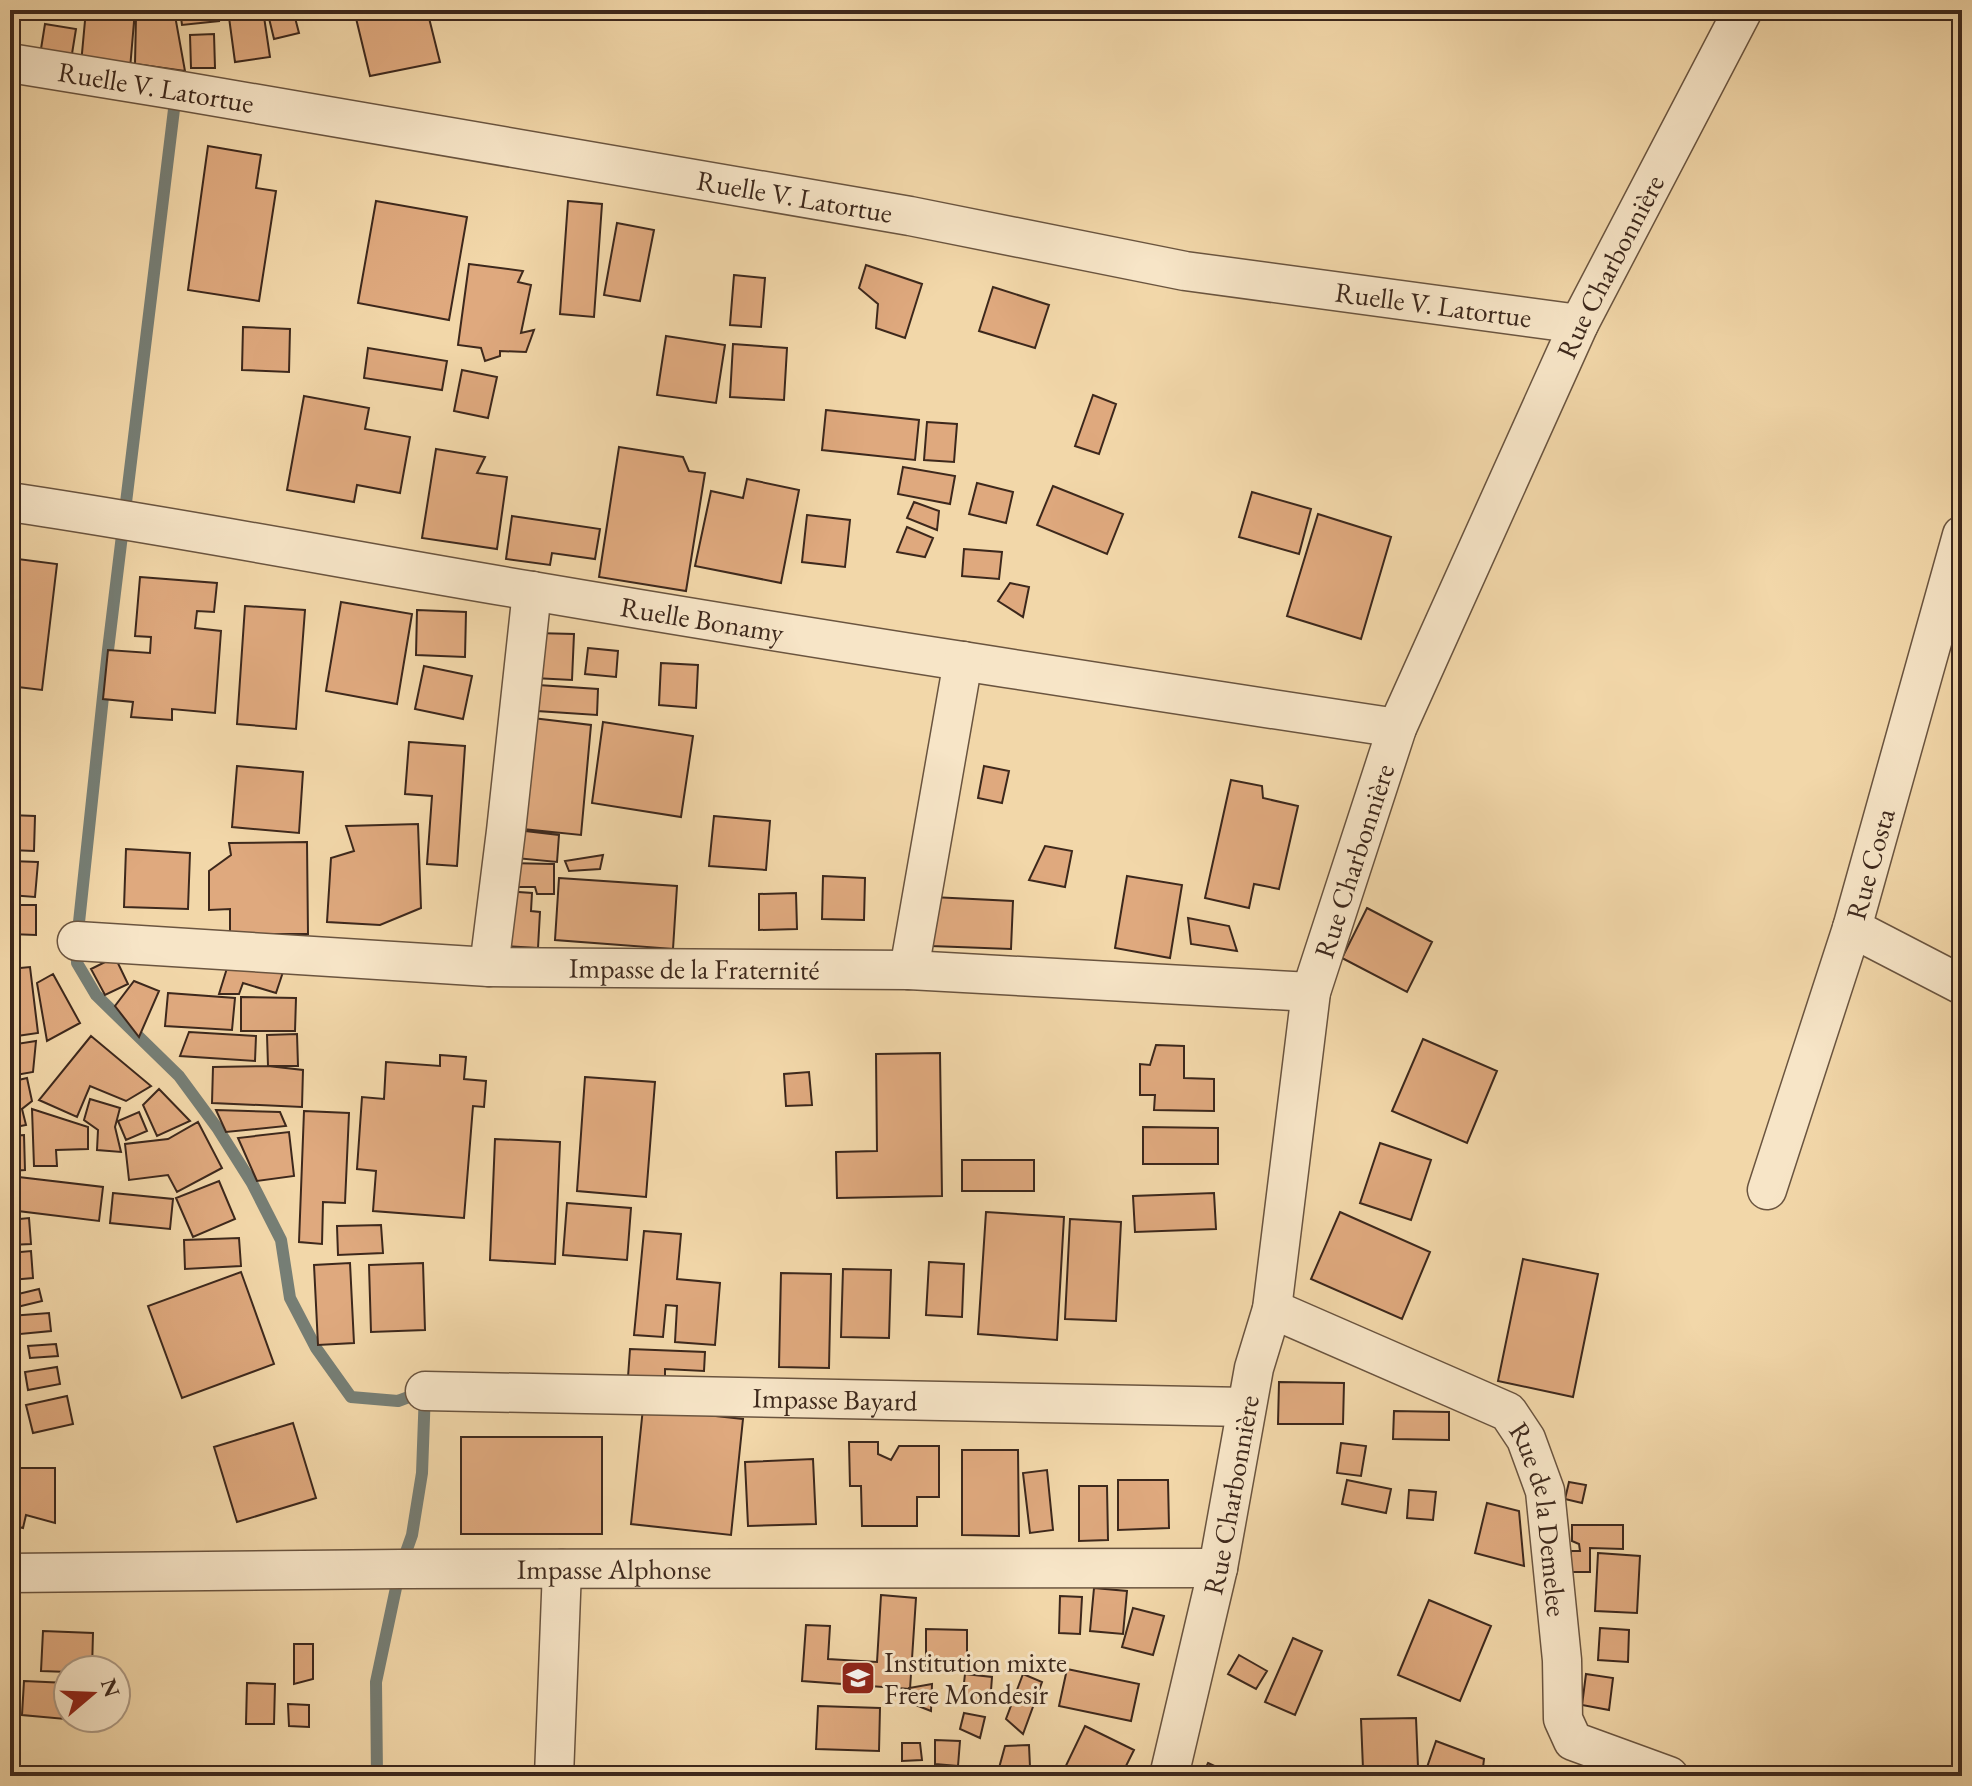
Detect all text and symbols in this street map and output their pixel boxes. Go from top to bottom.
street label: Ruelle V. Latortue [56,53,257,121]
street label: Ruelle V. Latortue [694,162,895,231]
street label: Rue Charbonnière [1548,168,1672,364]
street label: Ruelle V. Latortue [1333,273,1534,335]
street label: Ruelle Bonamy [618,588,787,651]
street label: Rue Charbonnière [1305,759,1402,962]
street label: Rue Costa [1837,803,1903,924]
street label: Impasse de la Fraternité [569,950,820,987]
street label: Impasse Bayard [752,1379,919,1419]
street label: Rue Charbonnière [1194,1392,1267,1598]
street label: Rue de la Demelee [1501,1415,1576,1618]
street label: Impasse Alphonse [517,1551,711,1587]
place label: Institution mixte Frere Mondesir [884,1644,1067,1712]
north arrow [52,1654,132,1734]
school or university icon: Institution mixte Frere Mondesir [839,1659,877,1697]
text: N [94,1675,127,1701]

